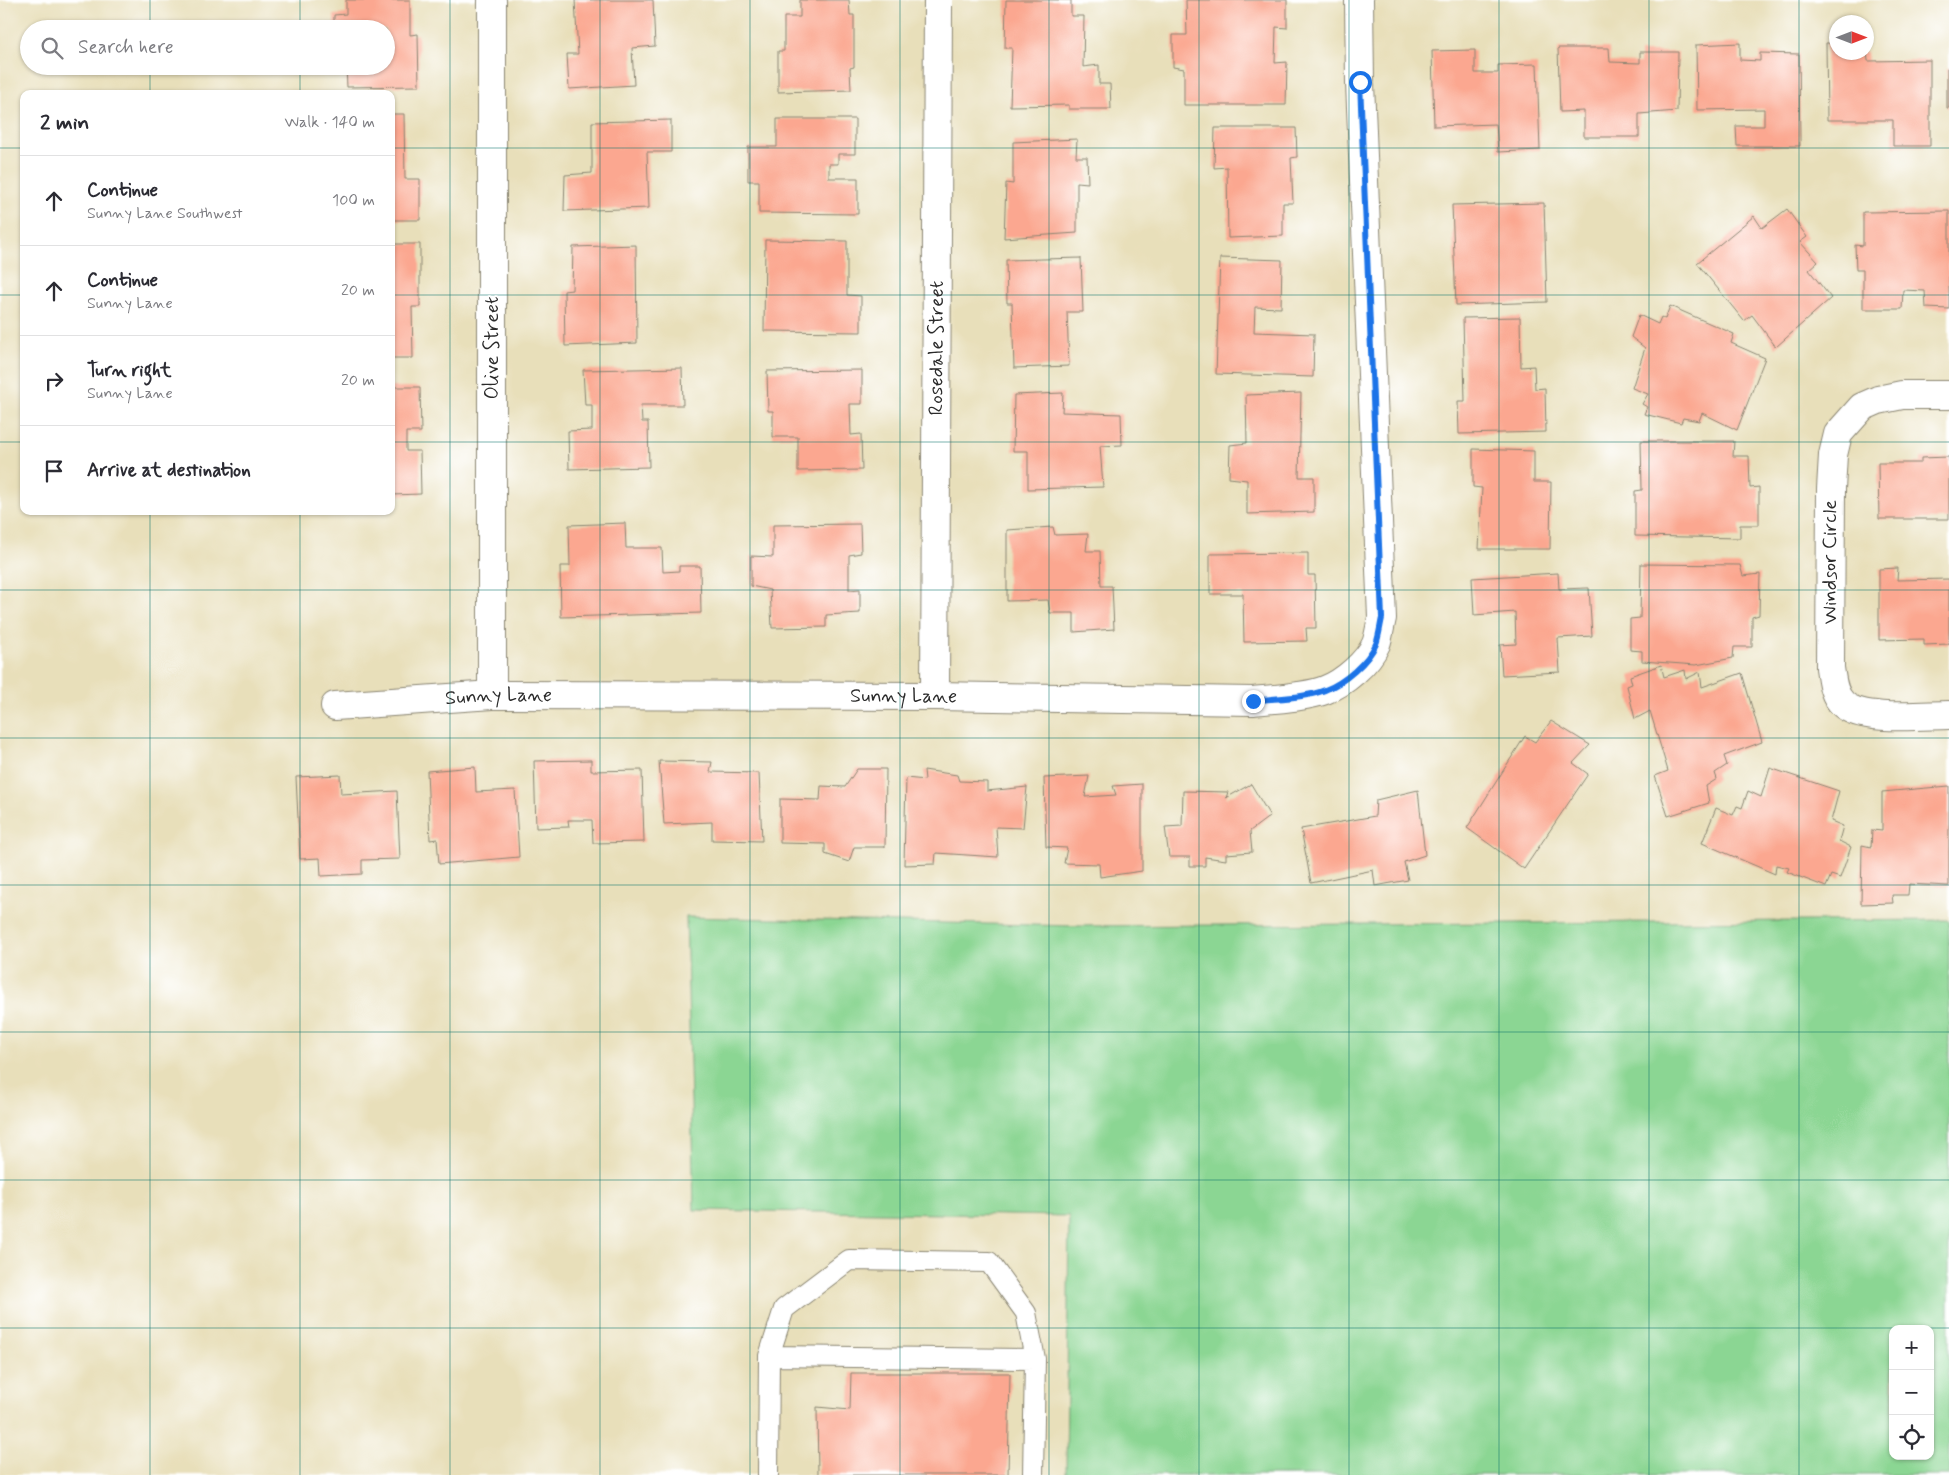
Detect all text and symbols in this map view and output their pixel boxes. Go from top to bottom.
north arrow [1829,15,1874,60]
search box [20,20,395,75]
icon: search [38,34,66,62]
text: Search here [78,35,174,60]
route start [1349,71,1372,94]
text: 2 min [40,109,89,137]
text: Walk · 140 m [285,112,375,133]
text: Continue [87,178,158,203]
icon: ahead [40,187,68,215]
text: 100 m [332,190,375,211]
text: Sunny Lane Southwest [87,203,243,224]
text: Continue [87,268,158,293]
icon: ahead [40,277,68,305]
text: 20 m [341,280,375,301]
street label: Rosedale Street [923,281,950,415]
text: Sunny Lane [87,293,173,314]
street label: Olive Street [479,296,506,400]
text: Turn right [87,358,171,383]
icon: right [40,367,68,395]
text: 20 m [341,370,375,391]
text: Sunny Lane [87,383,173,404]
icon: arrive [40,457,68,485]
text: Arrive at destination [87,458,251,483]
street label: Windsor Circle [1817,500,1844,624]
street label: Sunny Lane [444,681,552,712]
street label: Sunny Lane [850,682,957,710]
route end [1242,690,1265,713]
map controls [1889,1325,1934,1460]
button: + [1889,1325,1934,1370]
button: − [1889,1370,1934,1415]
button: locate [1889,1415,1934,1460]

